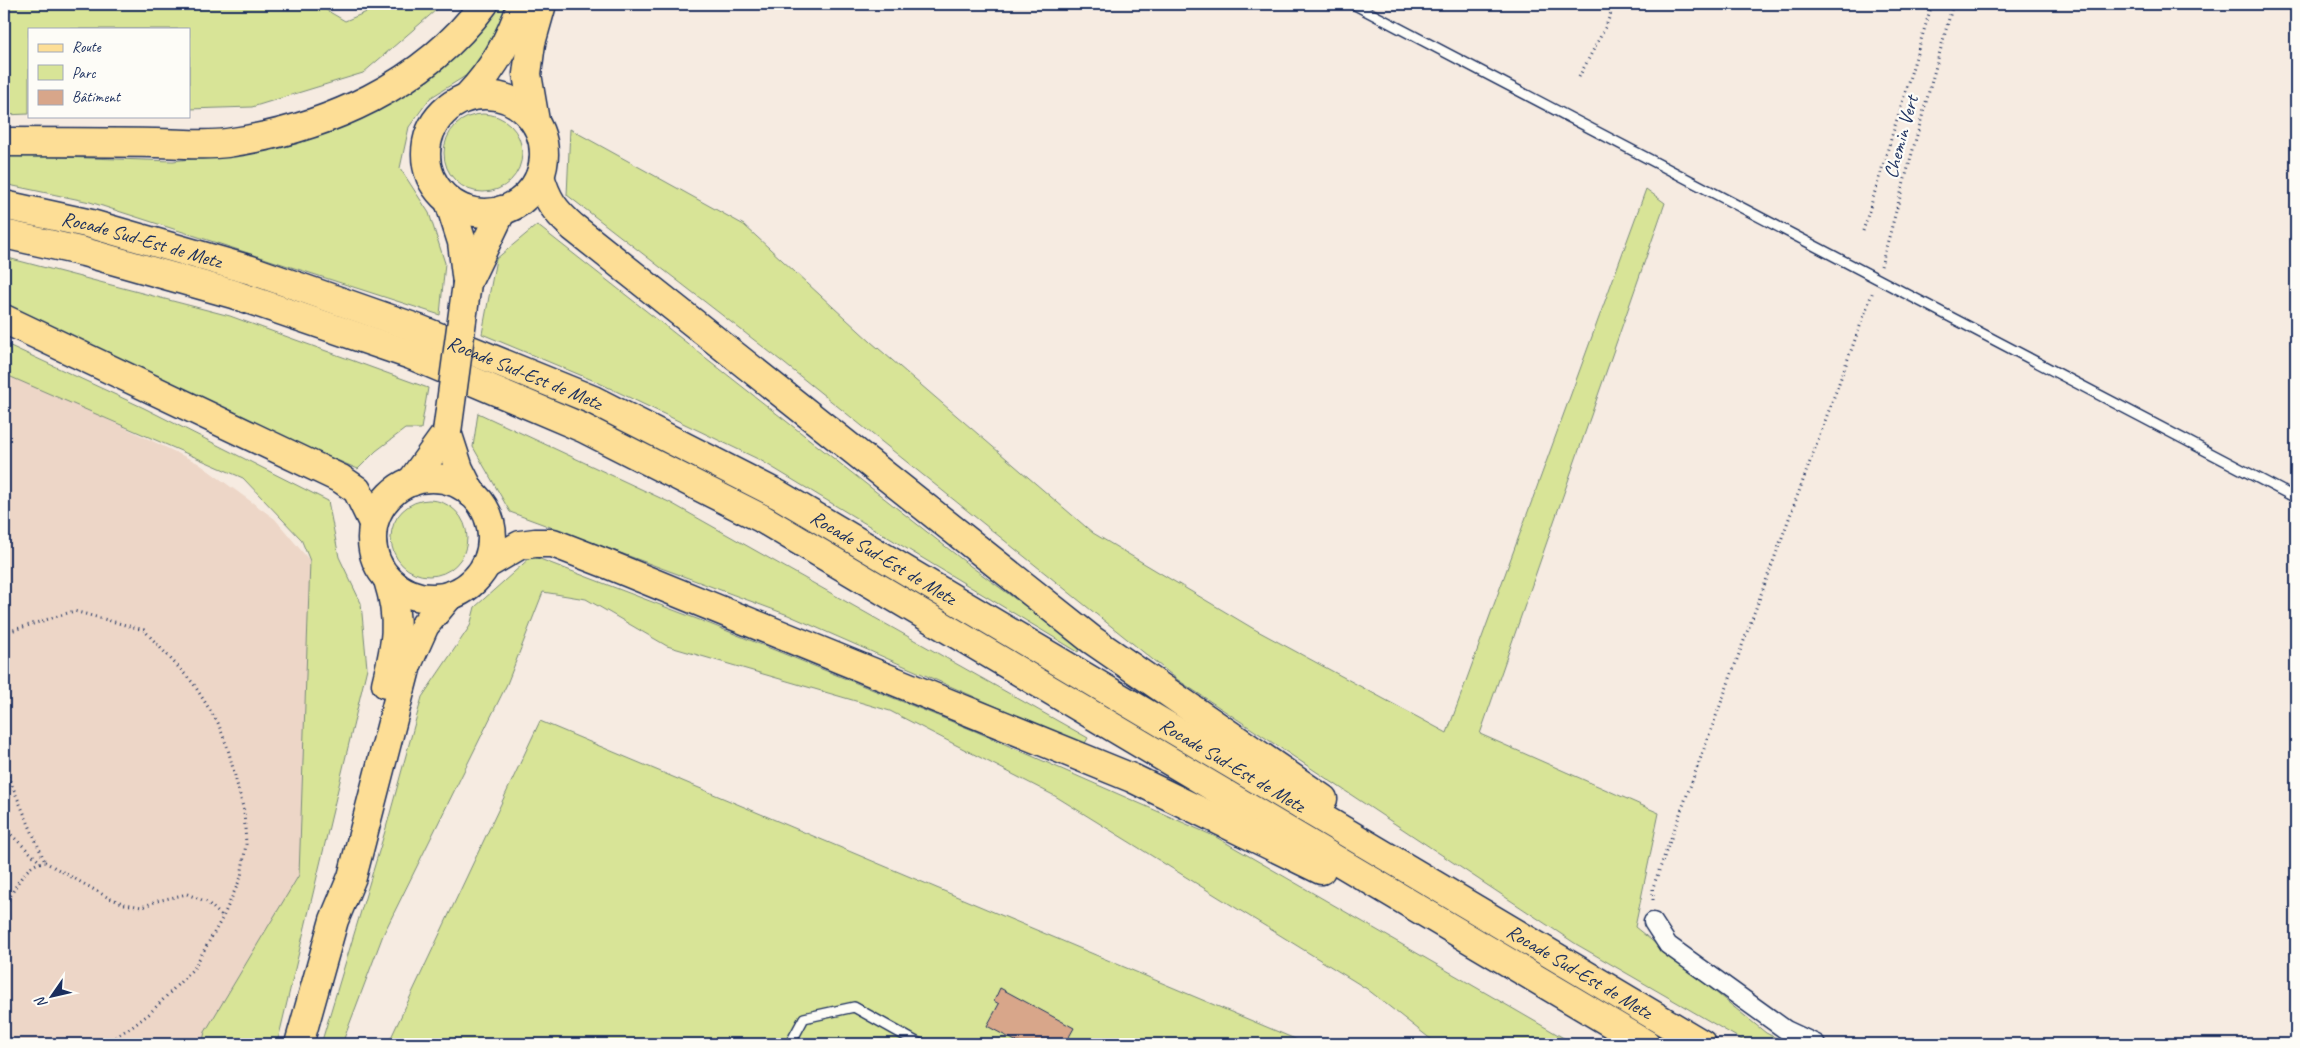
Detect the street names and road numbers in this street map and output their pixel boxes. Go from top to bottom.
street label: Chemin Vert [1878,91,1925,181]
street label: Rocade Sud-Est de Metz [59,205,226,274]
street label: Rocade Sud-Est de Metz [444,329,608,416]
street label: Rocade Sud-Est de Metz [806,504,962,611]
street label: Rocade Sud-Est de Metz [1155,712,1311,819]
street label: Rocade Sud-Est de Metz [1502,918,1658,1025]

